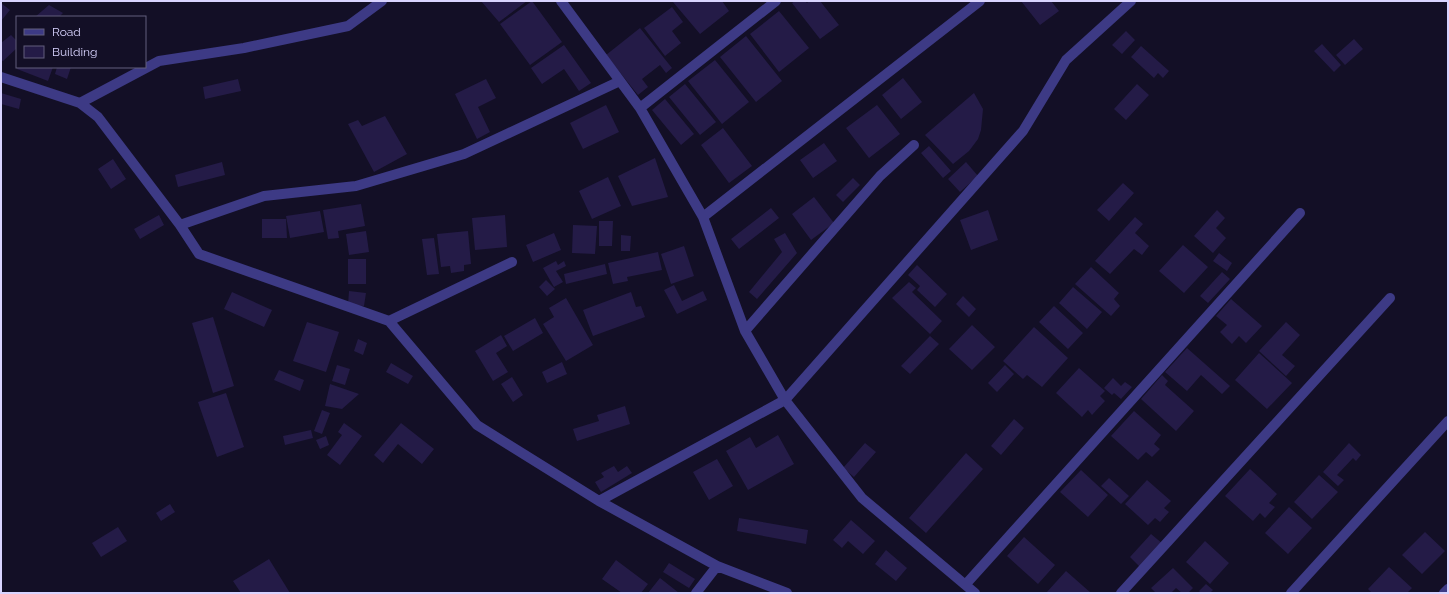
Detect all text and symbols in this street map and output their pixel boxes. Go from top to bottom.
legend [16,16,146,68]
text: Road [52,25,81,39]
text: Building [52,45,98,59]

